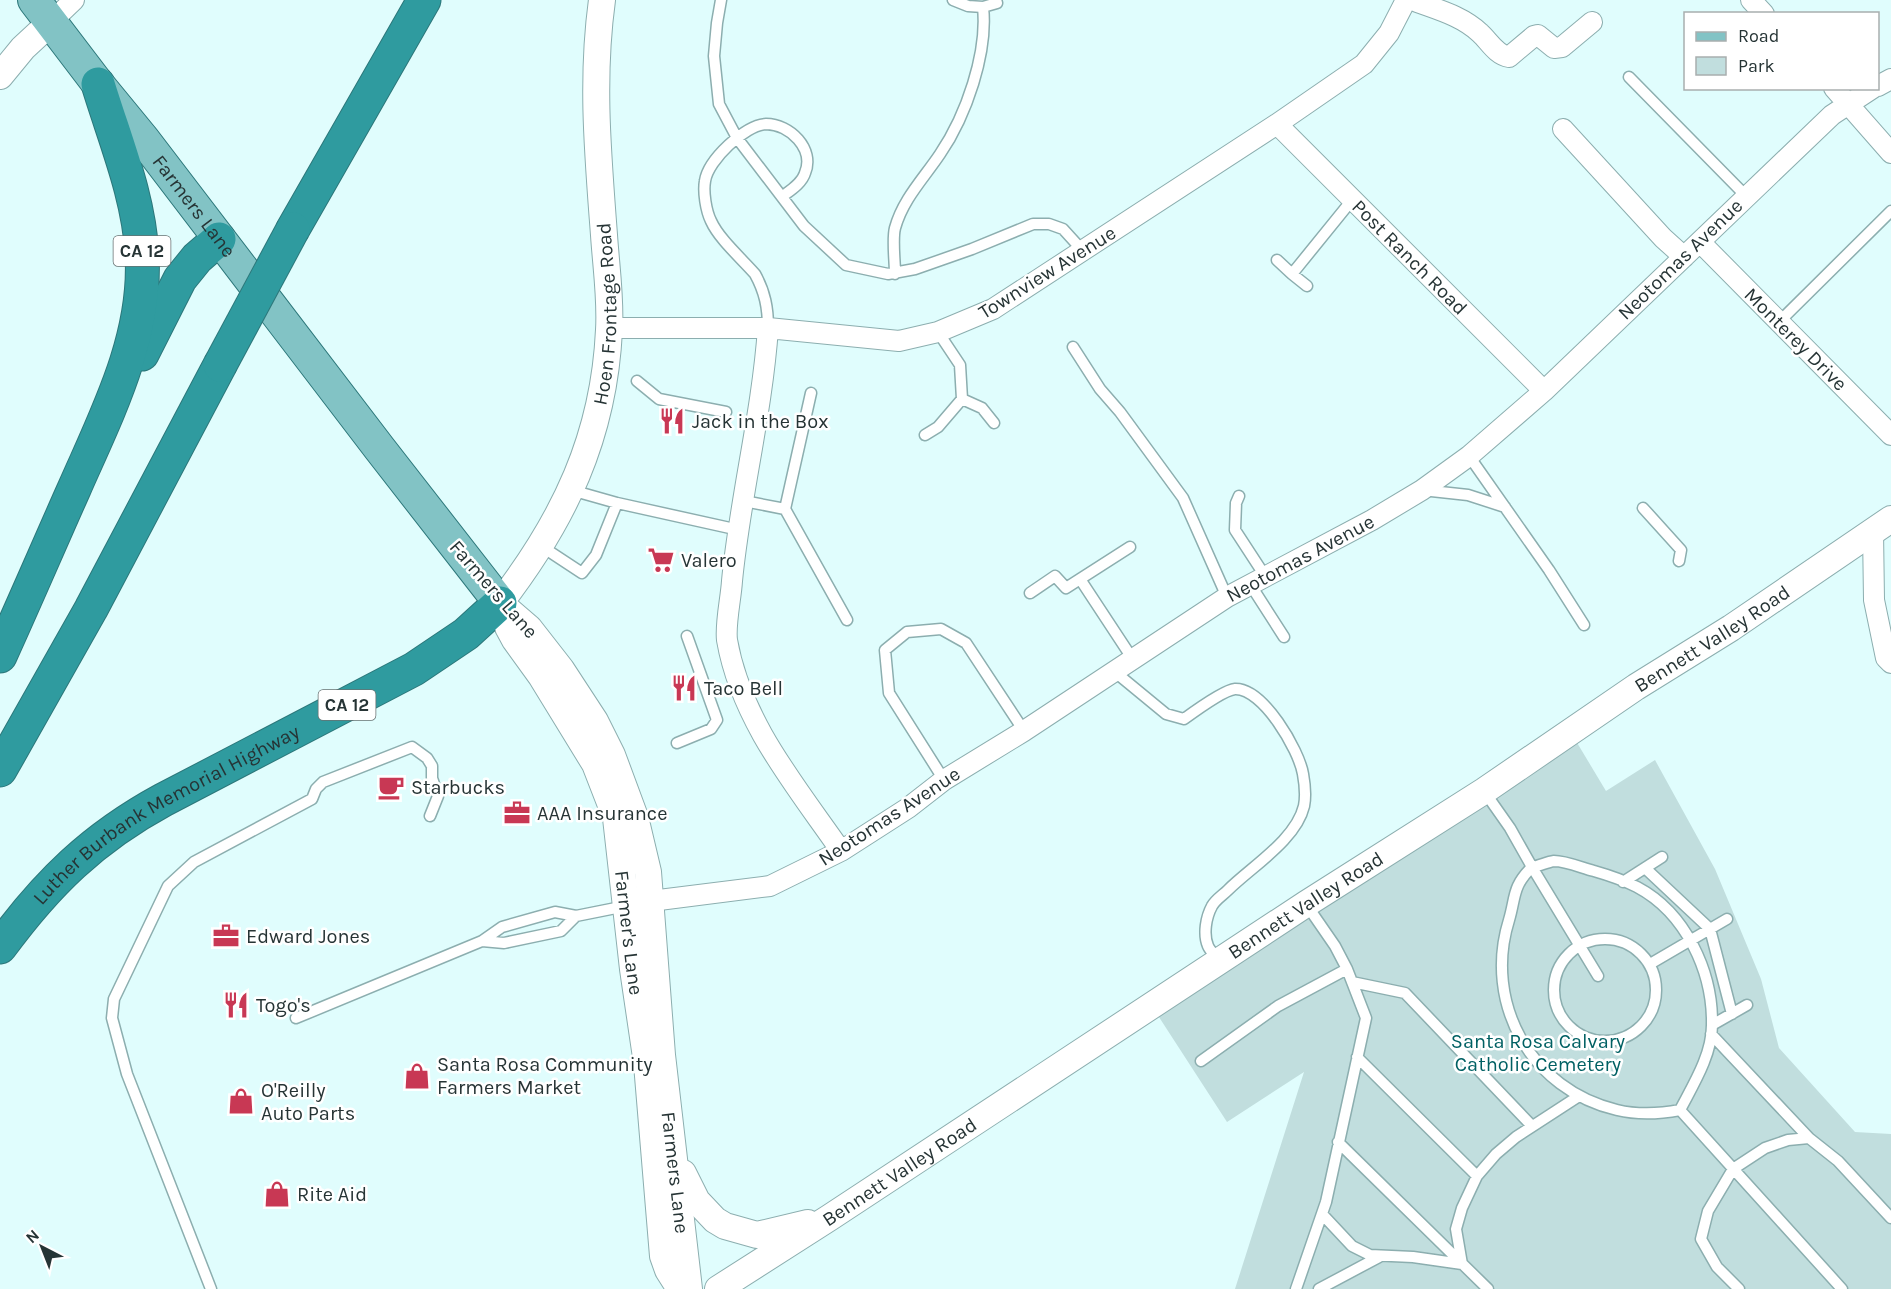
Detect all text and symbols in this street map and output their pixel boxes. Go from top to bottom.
legend [1684,12,1879,90]
text: Road [1738,25,1779,47]
text: Park [1738,55,1775,77]
street label: Farmers Lane [148,151,240,262]
street label: Neotomas Avenue [1613,194,1747,325]
street label: Post Ranch Road [1347,195,1472,320]
street label: Townview Avenue [974,221,1120,324]
street label: Hoen Frontage Road [588,222,622,407]
road number: CA 12 [114,236,170,266]
street label: Monterey Drive [1739,283,1852,396]
restaurant icon: Jack in the Box [657,406,687,436]
place label: Jack in the Box [692,410,828,433]
street label: Neotomas Avenue [1222,510,1378,607]
street label: Farmers Lane [445,536,542,643]
supermarket icon: Valero [646,545,676,575]
place label: Valero [681,549,737,572]
street label: Bennett Valley Road [1630,580,1794,697]
restaurant icon: Taco Bell [669,673,699,703]
place label: Taco Bell [704,677,783,700]
road number: CA 12 [318,690,376,720]
street label: Luther Burbank Memorial Highway [28,720,303,909]
street label: Neotomas Avenue [814,762,964,871]
cafe icon: Starbucks [376,772,406,802]
place label: Starbucks [411,776,505,799]
office icon: AAA Insurance [502,798,532,828]
place label: AAA Insurance [537,802,667,825]
street label: Bennett Valley Road [1224,847,1388,964]
street label: Farmer's Lane [610,869,648,997]
office icon: Edward Jones [211,921,241,951]
place label: Edward Jones [246,925,370,948]
restaurant icon: Togo's [221,990,251,1020]
place label: Togo's [256,994,311,1017]
park label: Santa Rosa Calvary Catholic Cemetery [1451,1030,1625,1076]
place label: Santa Rosa Community Farmers Market [437,1053,652,1099]
shop icon: Santa Rosa Community Farmers Market [402,1061,432,1091]
place label: O'Reilly Auto Parts [261,1079,355,1125]
shop icon: O'Reilly Auto Parts [226,1086,256,1116]
street label: Farmers Lane [657,1111,694,1235]
street label: Bennett Valley Road [818,1113,981,1231]
shop icon: Rite Aid [262,1179,292,1209]
place label: Rite Aid [297,1183,367,1206]
north arrow [12,1217,72,1277]
text: N [22,1225,43,1247]

